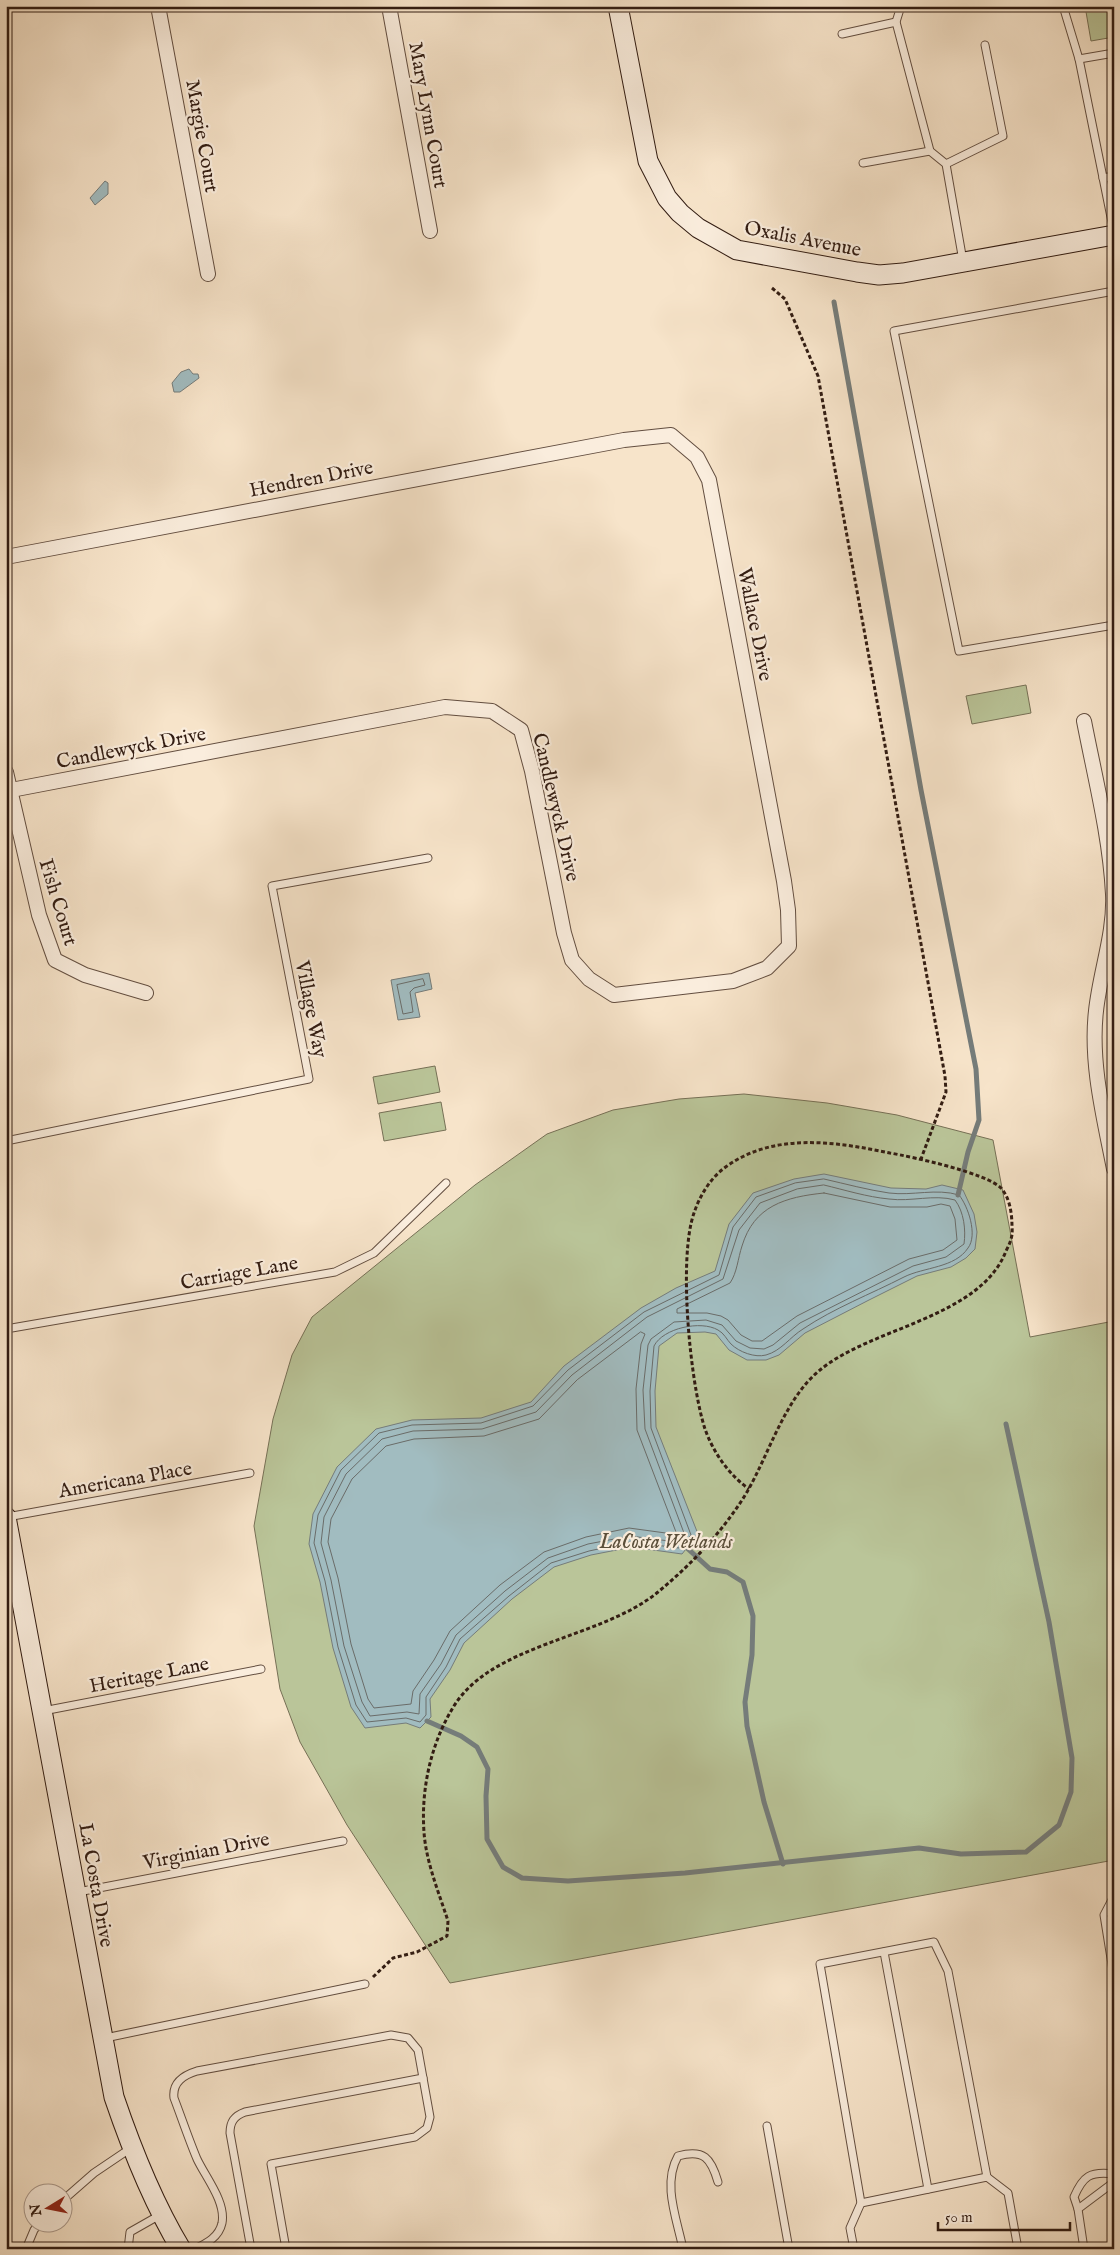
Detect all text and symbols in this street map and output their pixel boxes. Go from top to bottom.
street label: Mary Lynn Court [402,40,453,190]
street label: Margie Court [179,78,224,195]
street label: Oxalis Avenue [742,216,863,263]
street label: Hendren Drive [247,455,375,504]
street label: Wallace Drive [731,566,778,683]
street label: Candlewyck Drive [54,722,208,775]
street label: Candlewyck Drive [526,731,585,884]
street label: Fish Court [33,856,83,949]
street label: Village Way [289,958,332,1060]
street label: Carriage Lane [179,1251,300,1296]
street label: Americana Place [56,1456,194,1505]
park label: LaCosta Wetlands [598,1530,733,1555]
street label: Heritage Lane [87,1652,211,1699]
street label: La Costa Drive [72,1821,119,1949]
street label: Virginian Drive [140,1827,272,1876]
north arrow [22,2182,72,2232]
scale bar [938,2200,1070,2232]
text: N [26,2203,46,2219]
text: 50 m [945,2208,973,2227]

